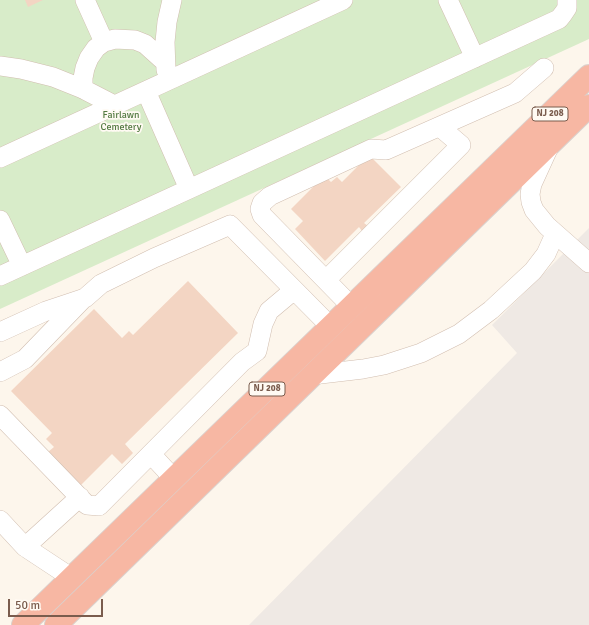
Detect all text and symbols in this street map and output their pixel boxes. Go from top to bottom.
road number: NJ 208 [532,107,568,121]
park label: Fairlawn Cemetery [101,109,141,132]
road number: NJ 208 [249,382,285,396]
scale bar [10,591,105,617]
text: 50 m [15,598,40,613]

